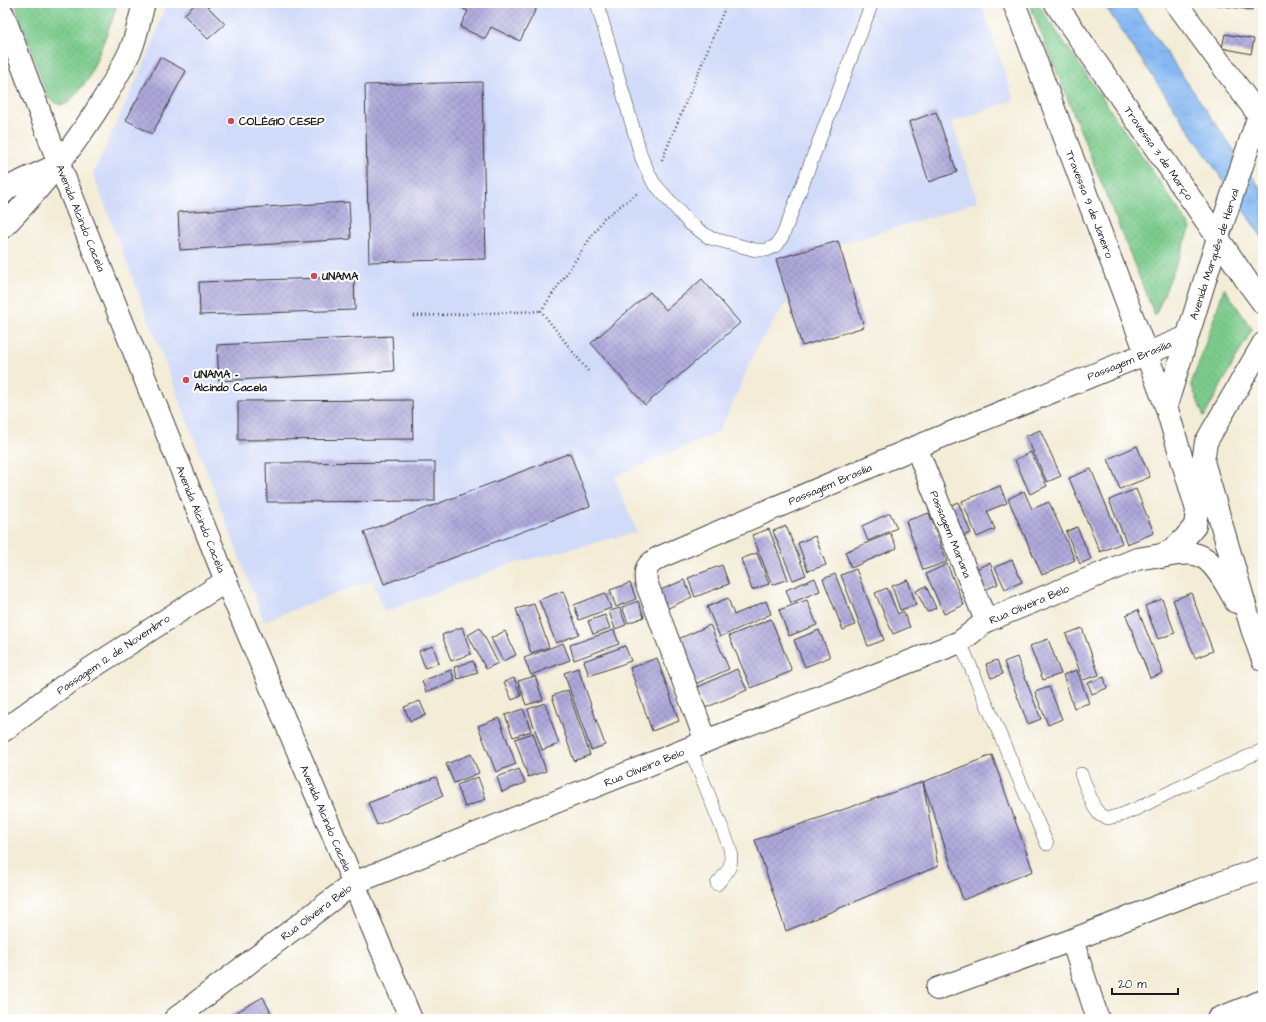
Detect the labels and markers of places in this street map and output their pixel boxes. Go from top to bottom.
place label: COLÉGIO CESEP [239,114,325,129]
marker: COLÉGIO CESEP [226,116,236,126]
place label: UNAMA [321,269,359,284]
marker: UNAMA [309,271,319,281]
place label: UNAMA - Alcindo Cacela [193,367,267,395]
marker: UNAMA - Alcindo Cacela [181,375,191,385]

